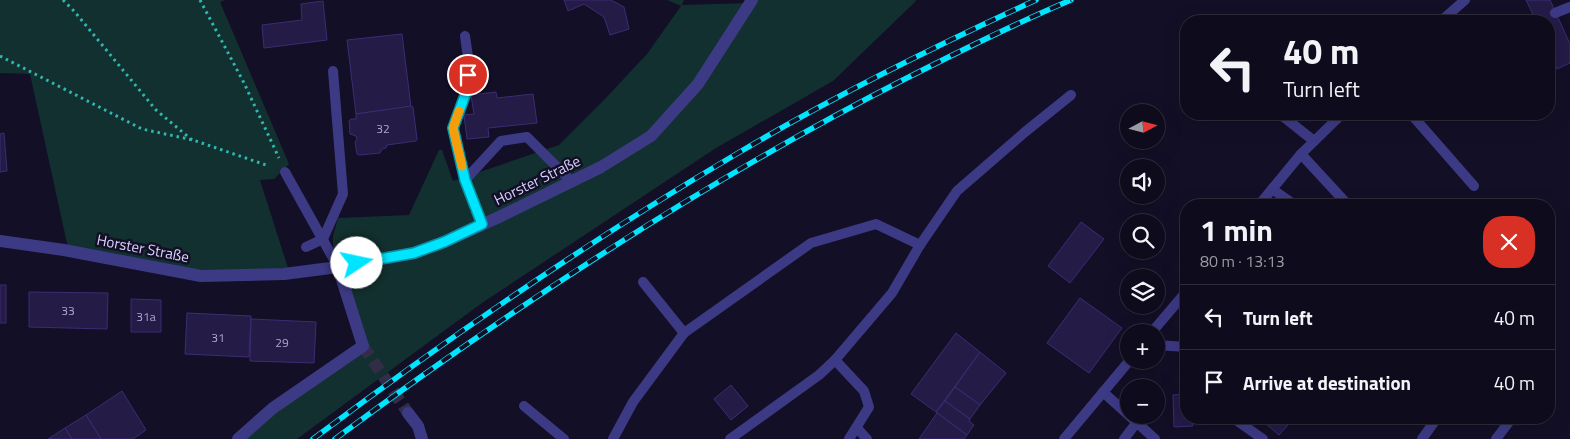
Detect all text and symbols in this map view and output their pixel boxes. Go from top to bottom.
text: 40 m [1283,24,1359,78]
icon: left [1200,35,1265,100]
pin [447,54,489,96]
icon: arrive [454,61,482,89]
text: Turn left [1283,72,1360,106]
north arrow [1120,104,1165,149]
map controls [1120,104,1165,424]
house number: 32 [376,119,390,138]
street label: Horster Straße [490,149,584,211]
button: sound [1120,159,1165,204]
text: 1 min [1200,207,1273,253]
button: search [1120,214,1165,259]
button: close [1483,216,1535,268]
street label: Horster Straße [95,228,191,268]
position arrow [330,236,382,288]
text: 80 m · 13:13 [1200,249,1285,273]
button: layers [1120,269,1165,314]
house number: 33 [61,301,75,320]
icon: left [1200,303,1228,331]
text: Turn left [1243,303,1313,332]
text: 40 m [1494,303,1535,332]
house number: 31a [136,307,156,326]
button: + [1120,324,1165,369]
house number: 31 [211,328,225,347]
house number: 29 [275,333,289,352]
icon: arrive [1200,368,1228,396]
text: Arrive at destination [1243,368,1411,397]
text: 40 m [1494,368,1535,397]
button: − [1120,379,1165,424]

